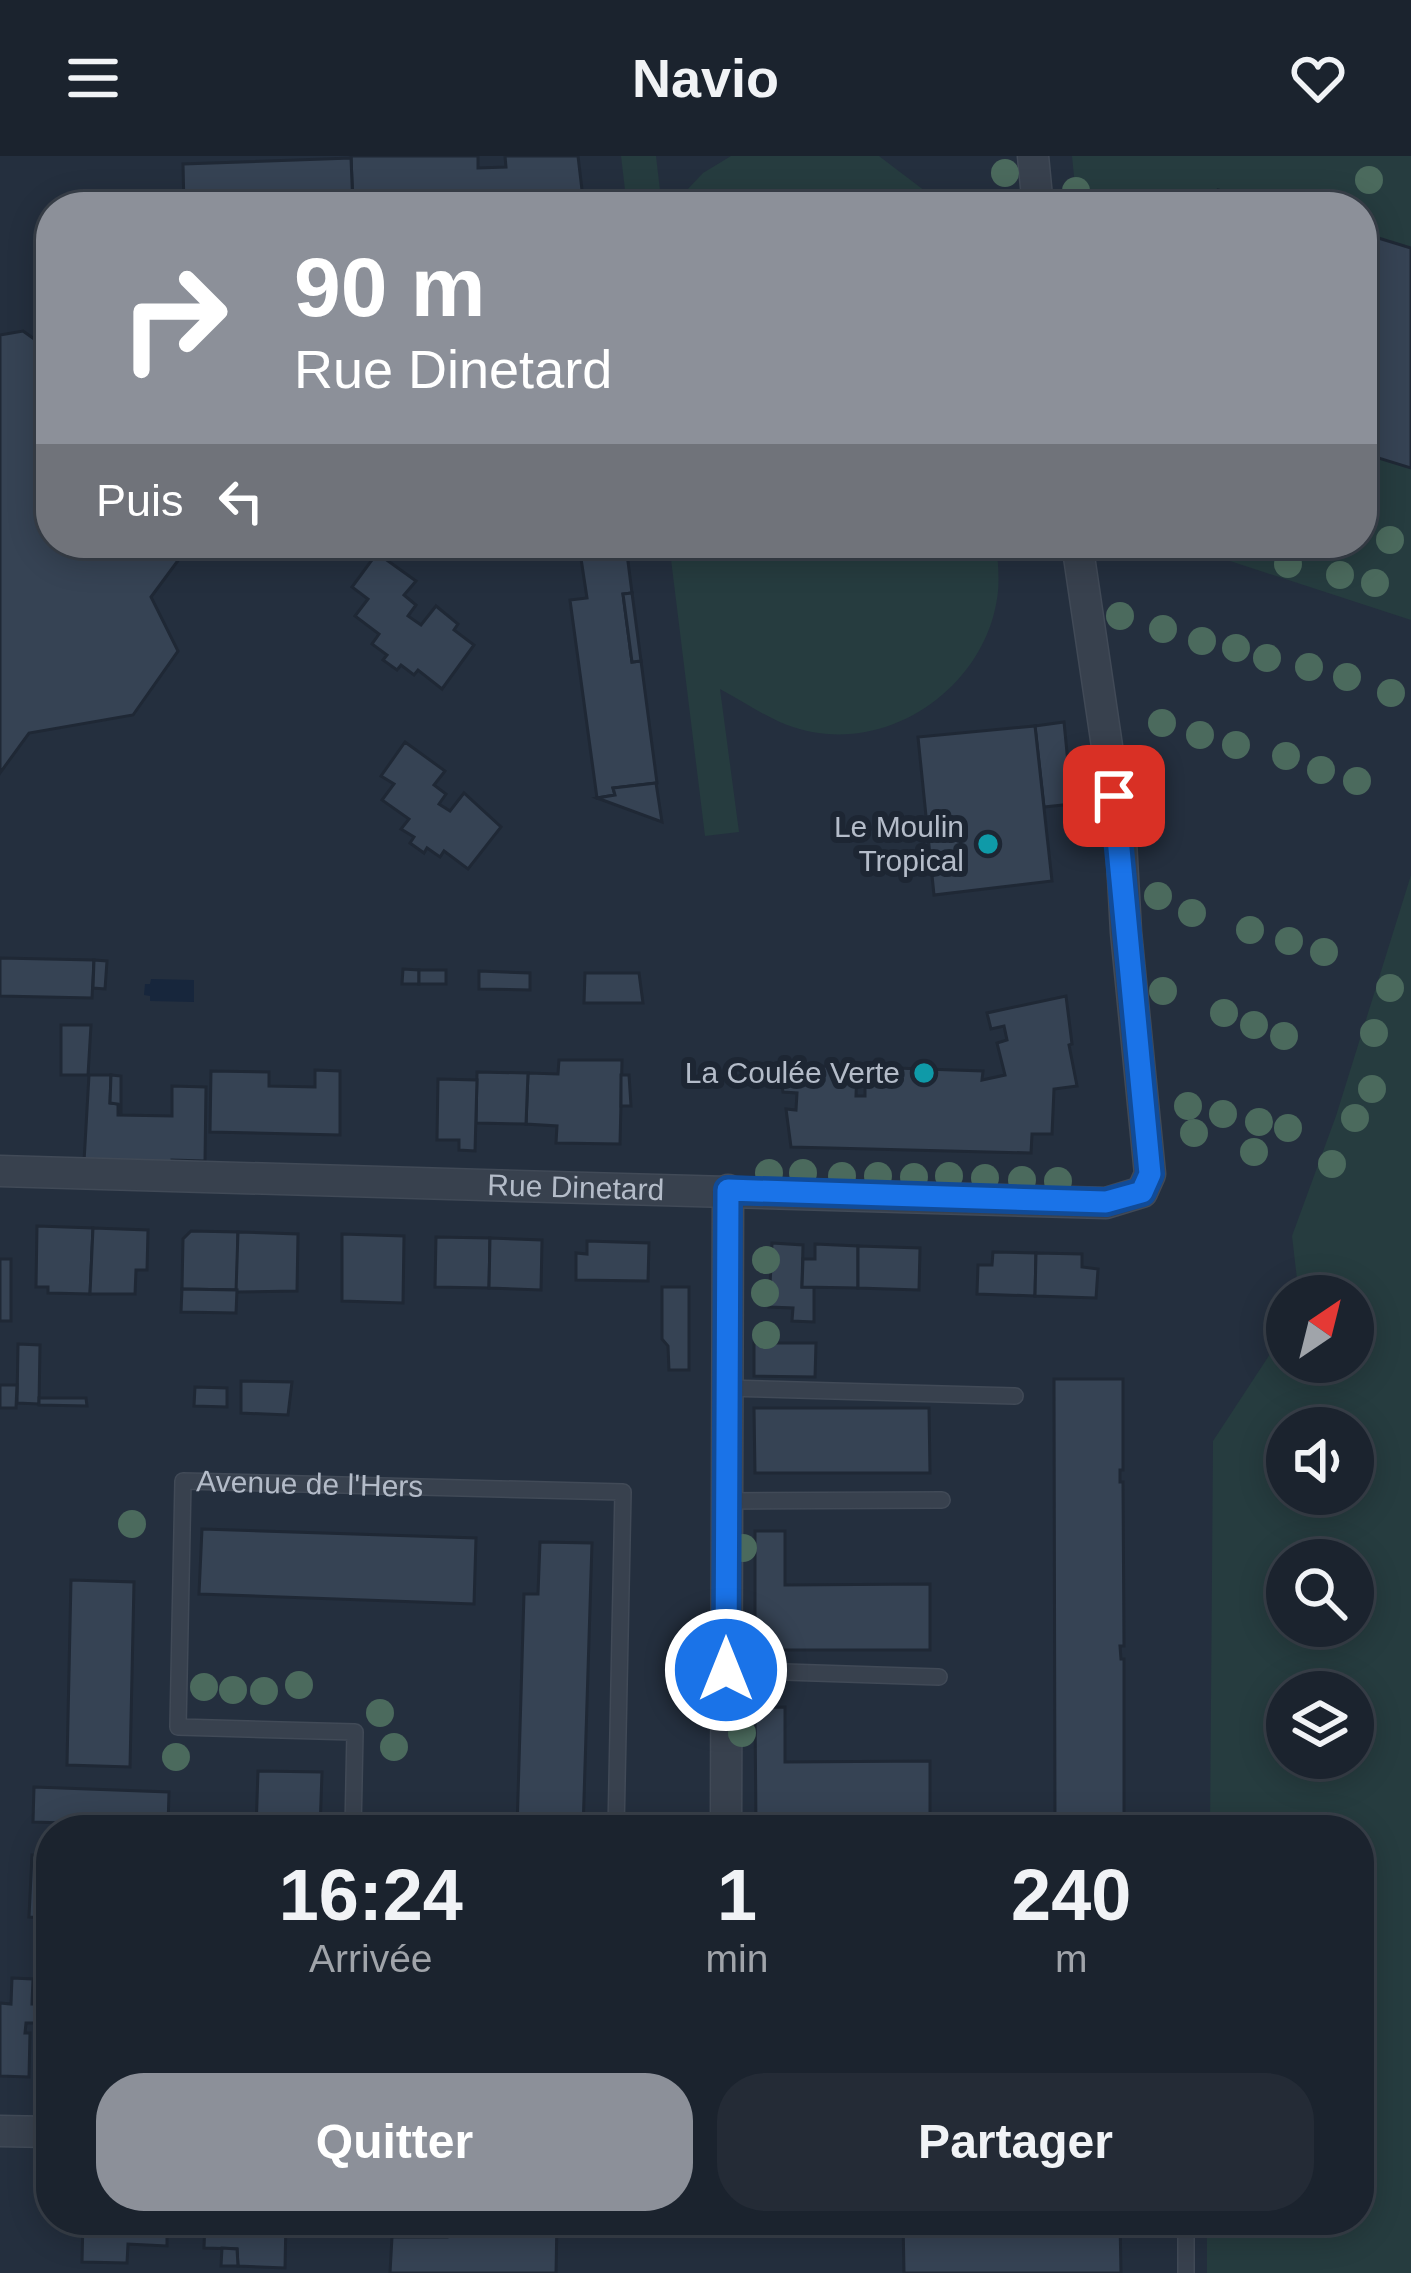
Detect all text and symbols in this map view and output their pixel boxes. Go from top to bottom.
icon: menu [60,45,126,111]
icon: heart [1285,45,1351,111]
text: Navio [632,48,779,108]
icon: right [96,240,252,396]
text: 90 m [294,240,485,334]
text: Rue Dinetard [294,339,612,399]
icon: left [208,468,274,534]
text: Puis [96,475,184,526]
pin [1063,745,1165,847]
icon: arrive [1081,763,1147,829]
place label: Le Moulin Tropical [834,810,964,877]
marker: Le Moulin Tropical [975,831,1001,857]
place label: La Coulée Verte [685,1056,900,1089]
marker: La Coulée Verte [911,1060,937,1086]
street label: Rue Dinetard [487,1168,665,1206]
north arrow [1266,1275,1374,1383]
map controls [1266,1275,1374,1779]
button: sound [1266,1407,1374,1515]
street label: Avenue de l'Hers [196,1464,424,1503]
button: search [1266,1539,1374,1647]
position arrow [663,1607,789,1733]
button: layers [1266,1671,1374,1779]
text: 16:24 [279,1855,463,1935]
text: 1 [717,1855,757,1935]
text: 240 [1011,1855,1131,1935]
text: Arrivée [309,1937,433,1980]
text: min [706,1937,768,1980]
text: m [1055,1937,1087,1980]
button: Quitter [96,2073,693,2211]
button: Partager [717,2073,1314,2211]

